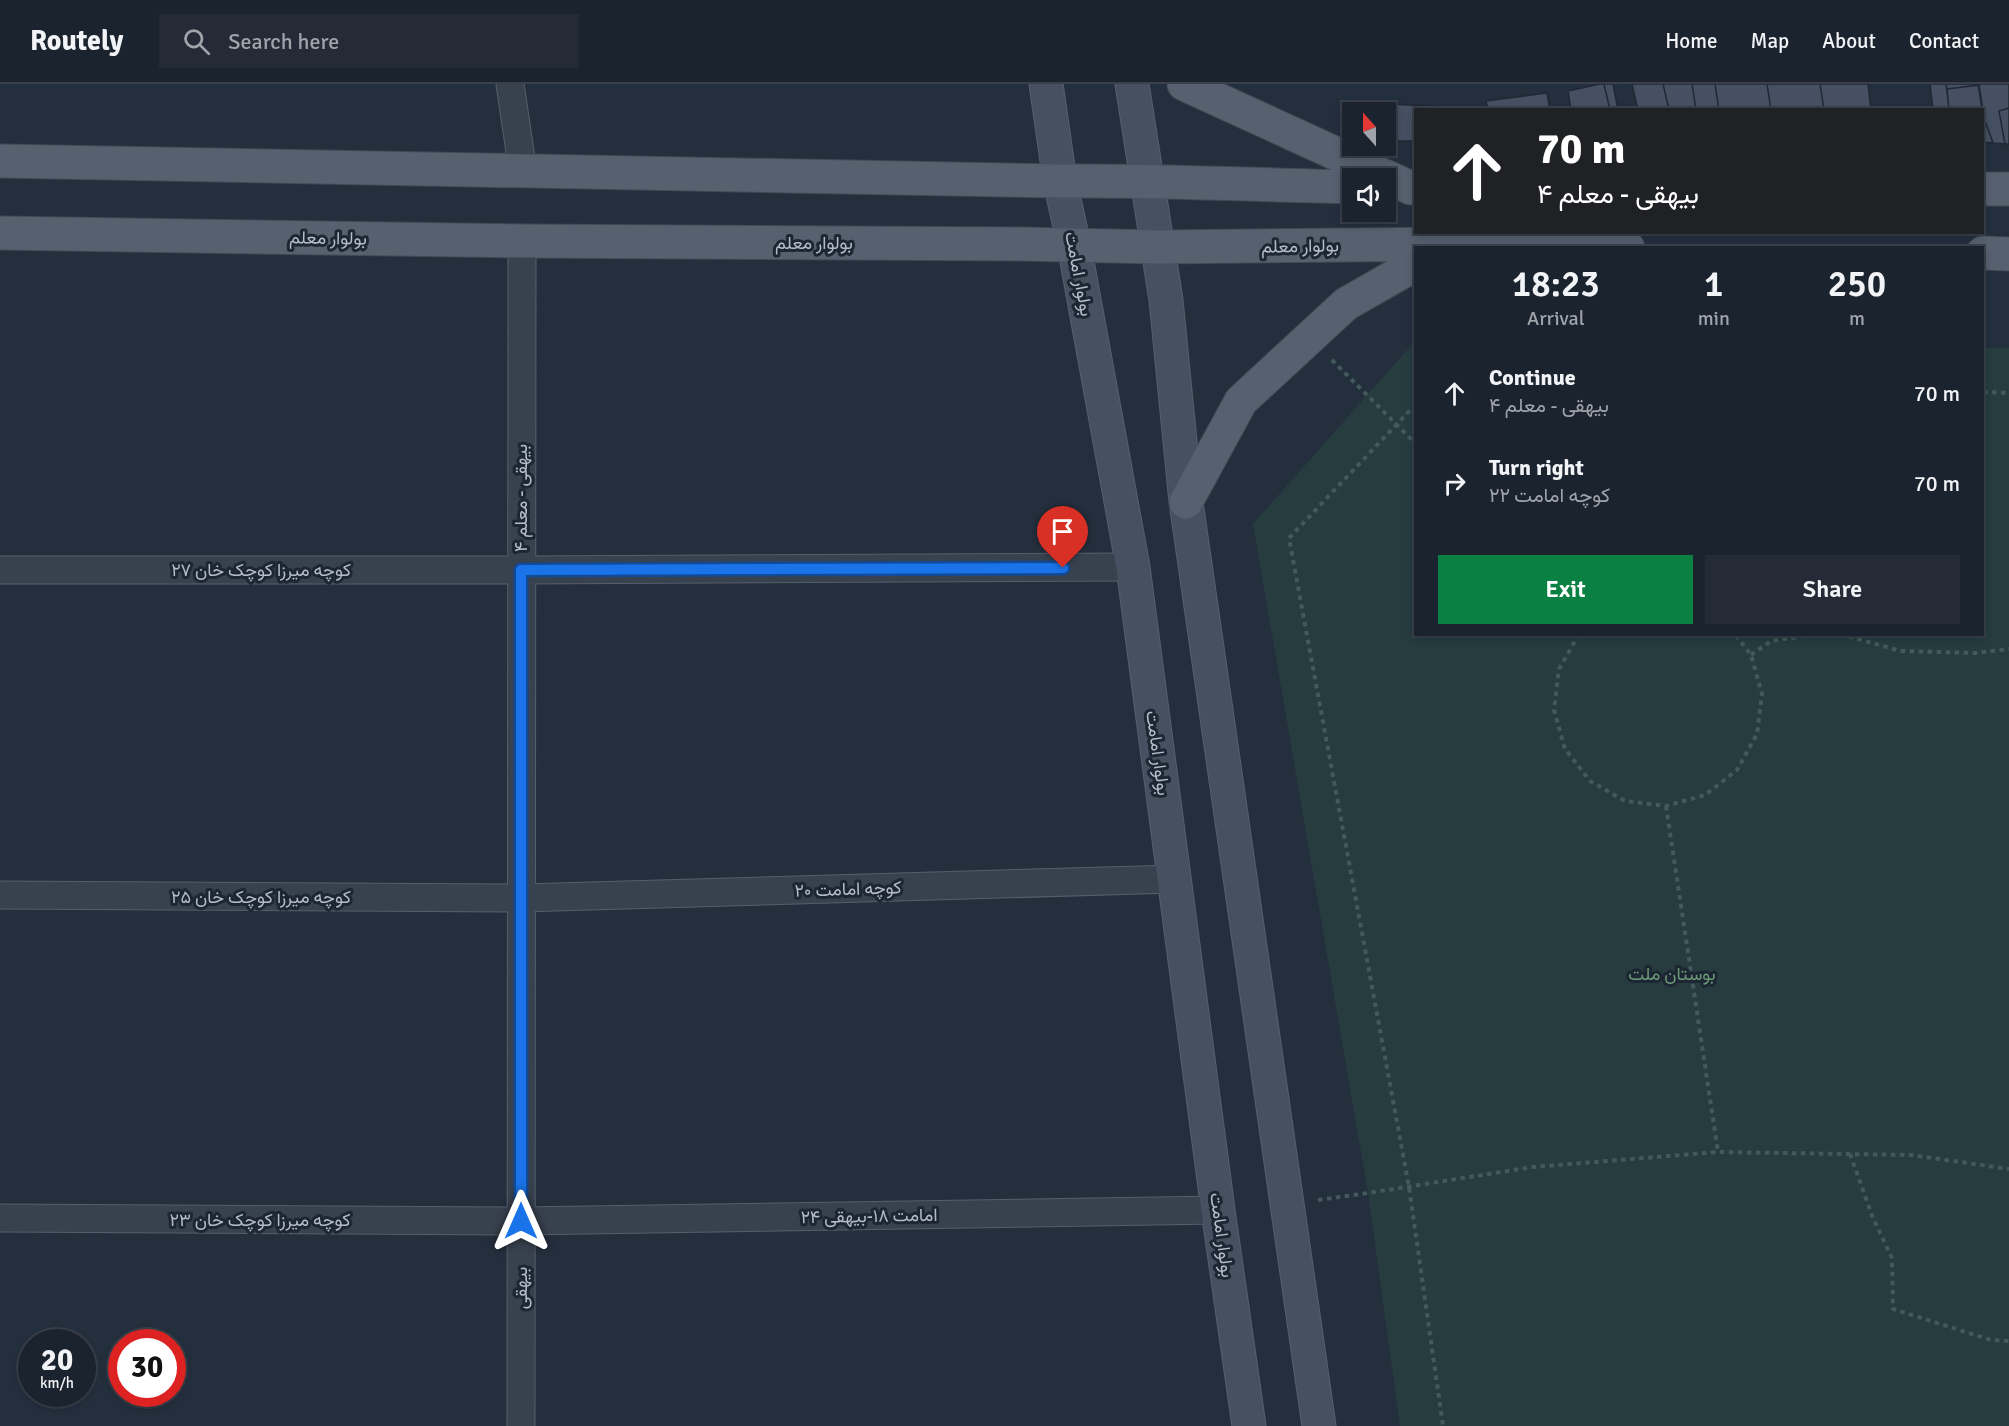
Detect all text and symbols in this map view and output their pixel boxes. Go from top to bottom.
search box [159,14,579,68]
text: Routely [30,24,123,58]
icon: search [180,25,213,58]
text: Search here [228,28,339,55]
text: Home [1665,28,1718,54]
text: Map [1751,28,1789,54]
text: About [1822,28,1876,54]
text: Contact [1909,28,1979,54]
north arrow [1342,102,1396,156]
map controls [1342,102,1396,222]
text: 70 m [1537,124,1626,175]
icon: ahead [1438,132,1516,210]
button: sound [1342,168,1396,222]
text: بیهقی - معلم ۴ [1537,178,1699,211]
street label: بولوار معلم [289,226,367,251]
street label: بولوار امامت [1060,230,1098,318]
street label: بولوار معلم [775,232,853,255]
street label: بولوار معلم [1261,234,1339,259]
text: 18:23 [1512,262,1600,307]
text: 1 [1704,262,1724,307]
text: 250 [1828,262,1886,307]
text: Arrival [1527,306,1585,331]
text: min [1698,306,1730,331]
text: m [1849,306,1865,331]
text: Continue [1489,364,1576,391]
icon: ahead [1438,377,1471,410]
text: 70 m [1914,380,1960,407]
text: بیهقی - معلم ۴ [1489,393,1609,418]
street label: بیهقی - معلم ۴ [510,444,533,552]
text: Turn right [1489,454,1584,481]
icon: right [1438,467,1471,500]
text: 70 m [1914,470,1960,497]
text: کوچه امامت ۲۲ [1489,483,1610,508]
pin [1037,506,1088,568]
icon: arrive [1046,515,1079,548]
button: Exit [1438,555,1693,624]
button: Share [1705,555,1960,624]
street label: کوچه میرزا کوچک خان ۲۷ [171,559,351,582]
street label: بولوار امامت [1141,709,1175,797]
street label: کوچه امامت ۲۰ [794,876,902,903]
street label: کوچه میرزا کوچک خان ۲۵ [171,886,351,909]
park label: بوستان ملت [1628,963,1716,985]
position arrow [489,1189,553,1253]
street label: بولوار امامت [1205,1191,1239,1279]
street label: امامت ۱۸-بیهقی ۲۴ [800,1204,938,1228]
street label: کوچه میرزا کوچک خان ۲۳ [170,1209,351,1232]
street label: بیهقی [510,1267,532,1309]
speed limit sign: 30 [108,1329,186,1407]
text: 20 [41,1342,73,1379]
text: km/h [40,1374,74,1392]

